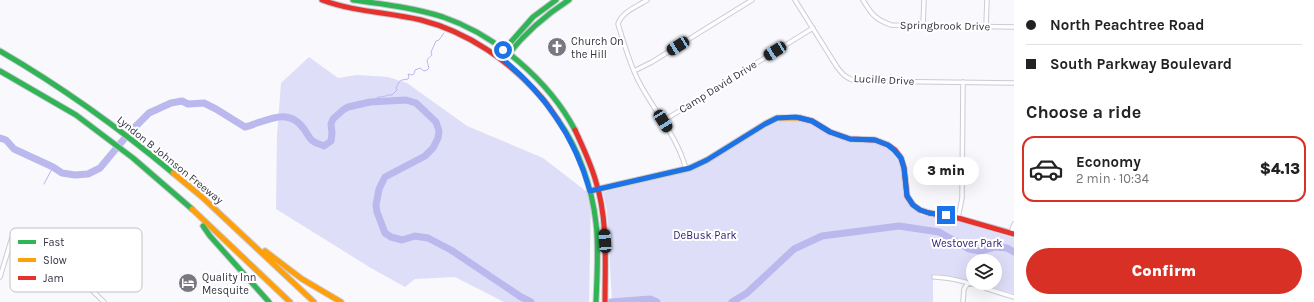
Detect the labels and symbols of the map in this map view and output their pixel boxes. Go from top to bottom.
street label: Springbrook Drive [900,19,991,33]
place label: Church On the Hill [571,35,624,61]
car [665,35,691,57]
church icon: Church On the Hill [546,36,568,58]
car [762,40,788,62]
route start [494,41,512,59]
street label: Camp David Drive [677,58,760,116]
street label: Lucille Drive [853,72,915,88]
car [652,108,674,134]
street label: Lyndon B Johnson Freeway [114,113,226,207]
callout: 3 min [913,157,979,185]
route end [937,206,955,224]
legend [10,228,142,292]
car [598,229,612,253]
park label: DeBusk Park [673,229,737,242]
text: Fast [43,236,64,249]
park label: Westover Park [931,237,1003,250]
text: Slow [43,254,67,267]
place label: Quality Inn Mesquite [202,271,256,297]
text: Jam [43,272,64,285]
hotel icon: Quality Inn Mesquite [177,272,199,294]

